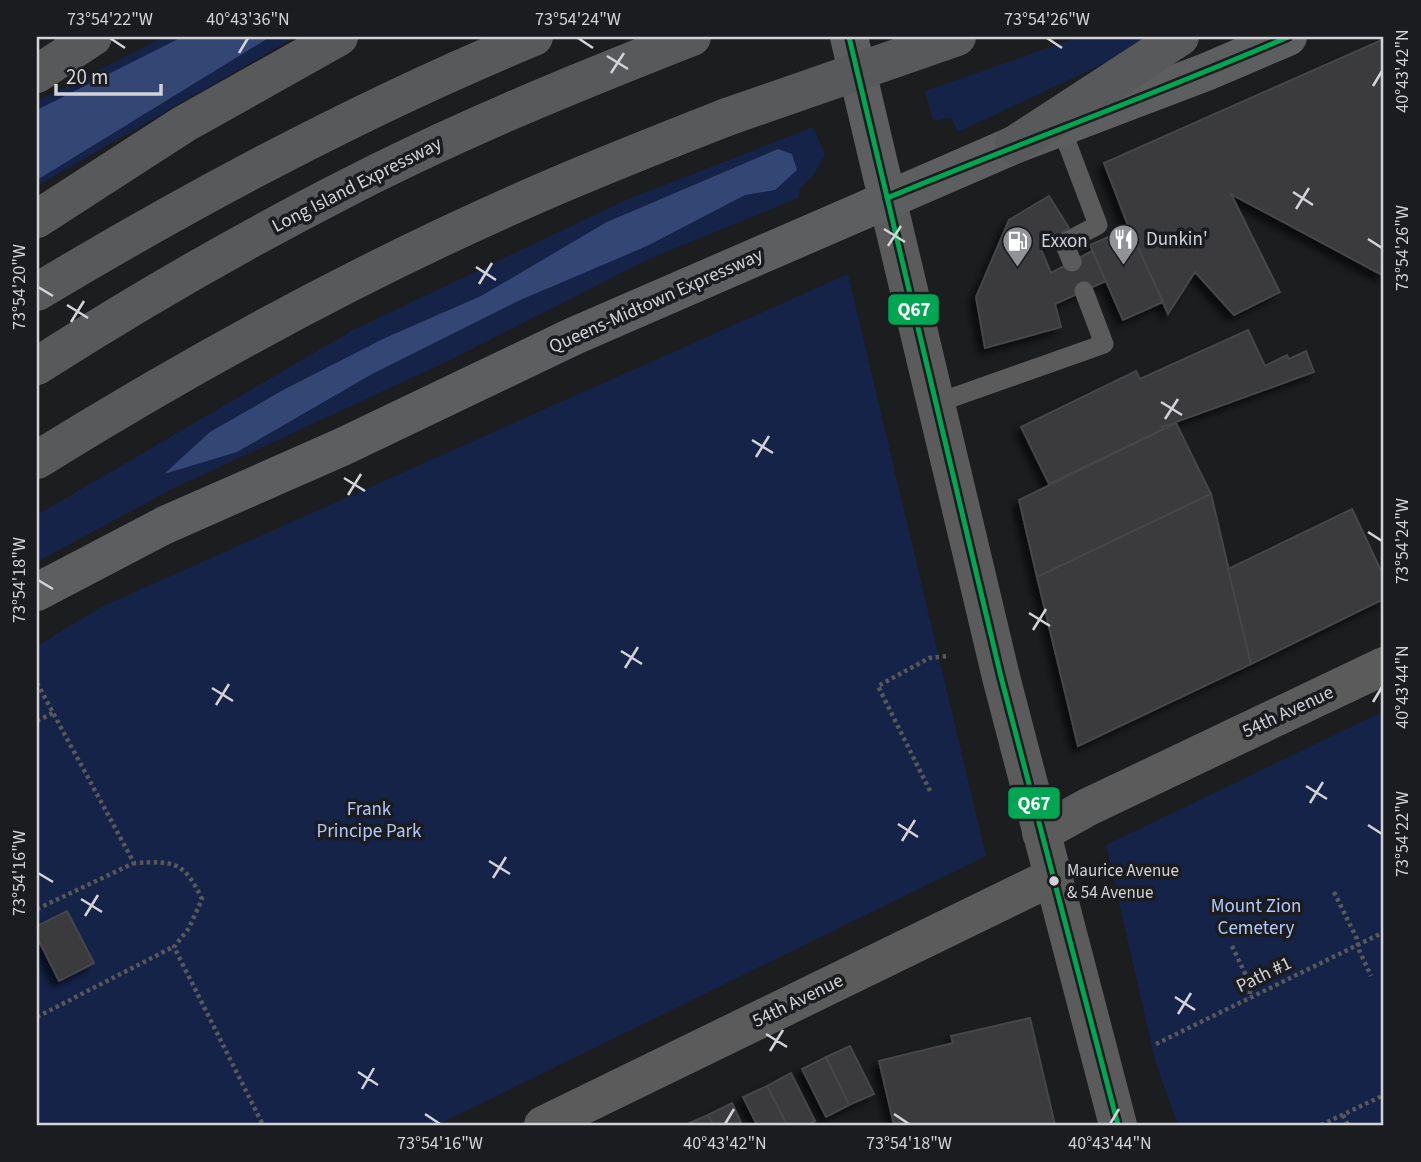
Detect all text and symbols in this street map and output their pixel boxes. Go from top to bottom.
text: 73°54'22"W [67,7,153,32]
text: 40°43'36"N [206,7,290,32]
text: 73°54'24"W [535,7,621,32]
text: 73°54'26"W [1004,7,1090,32]
text: 40°43'42"N [1390,29,1415,113]
scale bar [56,52,161,96]
text: 20 m [66,62,108,92]
street label: Long Island Expressway [267,130,447,240]
text: 73°54'26"W [1390,205,1415,291]
restaurant icon: Dunkin' [1106,222,1140,266]
fuel station icon: Exxon [1001,224,1035,268]
place label: Dunkin' [1146,226,1208,253]
place label: Exxon [1041,228,1088,255]
street label: Queens-Midtown Expressway [545,242,767,360]
text: 73°54'20"W [7,244,32,330]
line badge: Q67 [887,293,940,326]
text: Q67 [897,297,931,324]
text: 73°54'24"W [1390,498,1415,584]
text: 73°54'18"W [7,537,32,623]
text: 40°43'44"N [1390,645,1415,729]
street label: 54th Avenue [1238,679,1338,745]
line badge: Q67 [1007,786,1061,820]
text: Q67 [1017,791,1051,818]
text: 73°54'22"W [1390,791,1415,877]
park label: Frank Principe Park [316,796,422,845]
text: 73°54'16"W [7,830,32,916]
place label: Maurice Avenue & 54 Avenue [1067,859,1179,905]
marker: Maurice Avenue & 54 Avenue [1047,874,1061,888]
park label: Mount Zion Cemetery [1211,893,1301,942]
street label: Path #1 [1232,950,1296,1000]
street label: 54th Avenue [748,967,848,1035]
text: 73°54'16"W [397,1131,483,1156]
text: 40°43'42"N [683,1131,767,1156]
text: 73°54'18"W [866,1131,952,1156]
text: 40°43'44"N [1068,1131,1152,1156]

